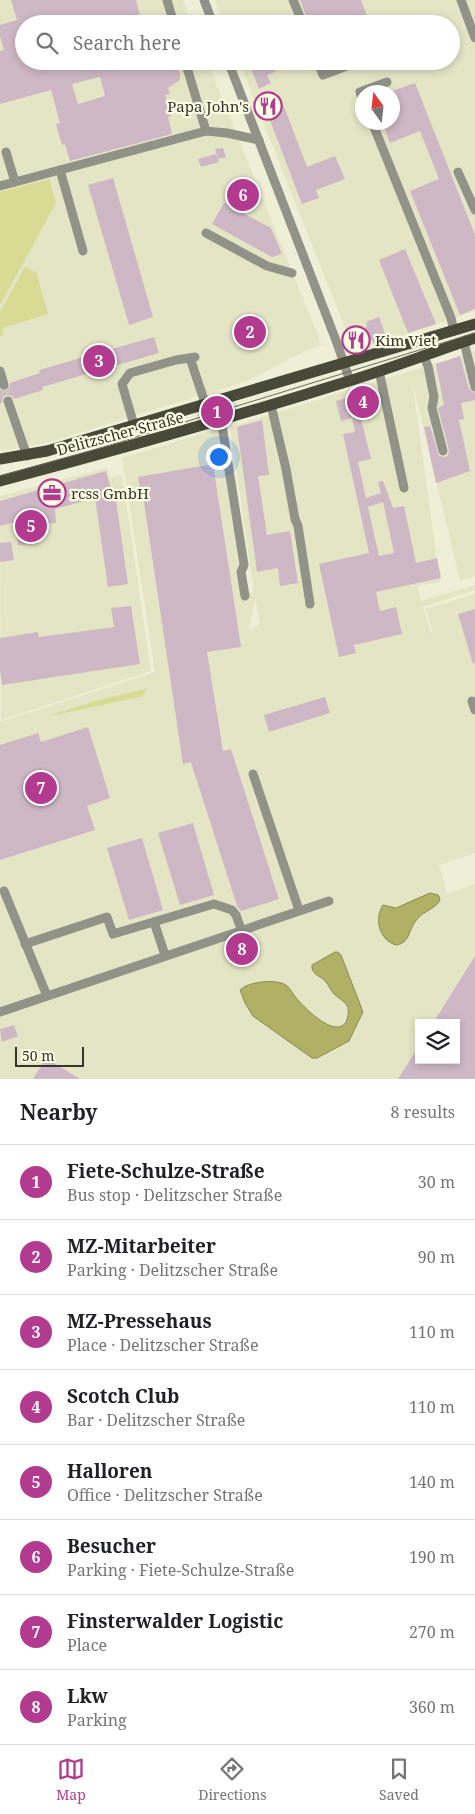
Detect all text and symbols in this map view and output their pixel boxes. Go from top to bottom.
search box [15,15,460,70]
icon: search [33,29,61,57]
text: Search here [73,30,181,56]
north arrow [355,85,400,130]
restaurant icon: Papa John's [253,91,283,121]
place label: Papa John's [167,96,249,116]
pin: 6 [227,176,259,214]
pin: 2 [234,313,266,351]
restaurant icon: Kim Viet [341,325,371,355]
place label: Kim Viet [375,330,437,350]
pin: 3 [83,342,115,380]
pin: 4 [347,383,379,421]
pin: 1 [201,393,233,431]
street label: Delitzscher Straße [54,406,186,460]
your location [206,444,232,470]
office icon: rcss GmbH [37,478,67,508]
place label: rcss GmbH [71,483,149,503]
pin: 5 [15,507,47,545]
pin: 7 [25,769,57,807]
pin: 8 [226,930,258,968]
map controls [415,1019,460,1064]
button: layers [415,1019,460,1064]
scale bar [15,1044,84,1067]
text: 50 m [22,1046,55,1065]
text: Nearby [20,1098,98,1126]
text: 8 results [391,1101,455,1123]
text: Fiete-Schulze-Straße [67,1158,265,1184]
text: 1 [31,1171,41,1193]
text: 30 m [418,1171,455,1193]
text: Bus stop · Delitzscher Straße [67,1184,282,1206]
text: MZ-Mitarbeiter [67,1233,216,1259]
text: 2 [31,1246,41,1268]
text: 90 m [418,1246,455,1268]
text: Parking · Delitzscher Straße [67,1259,278,1281]
text: MZ-Pressehaus [67,1308,212,1334]
text: 3 [31,1321,41,1343]
text: 110 m [409,1321,455,1343]
text: Place · Delitzscher Straße [67,1334,258,1356]
text: Scotch Club [67,1383,179,1409]
text: 4 [31,1396,41,1418]
text: 110 m [409,1396,455,1418]
text: Bar · Delitzscher Straße [67,1409,245,1431]
text: Halloren [67,1458,152,1484]
text: 5 [31,1471,41,1493]
text: 140 m [409,1471,455,1493]
text: Office · Delitzscher Straße [67,1484,263,1506]
text: Besucher [67,1533,156,1559]
text: 6 [31,1546,41,1568]
text: 190 m [409,1546,455,1568]
text: Parking · Fiete-Schulze-Straße [67,1559,294,1581]
text: Finsterwalder Logistic [67,1608,283,1634]
text: 7 [31,1621,41,1643]
text: 270 m [409,1621,455,1643]
text: Place [67,1634,107,1656]
text: Lkw [67,1683,108,1709]
text: 8 [31,1696,41,1718]
text: 360 m [409,1696,455,1718]
text: Parking [67,1709,127,1731]
tab: Map [56,1755,86,1804]
tab: Directions [198,1755,267,1804]
tab: Saved [379,1755,419,1804]

